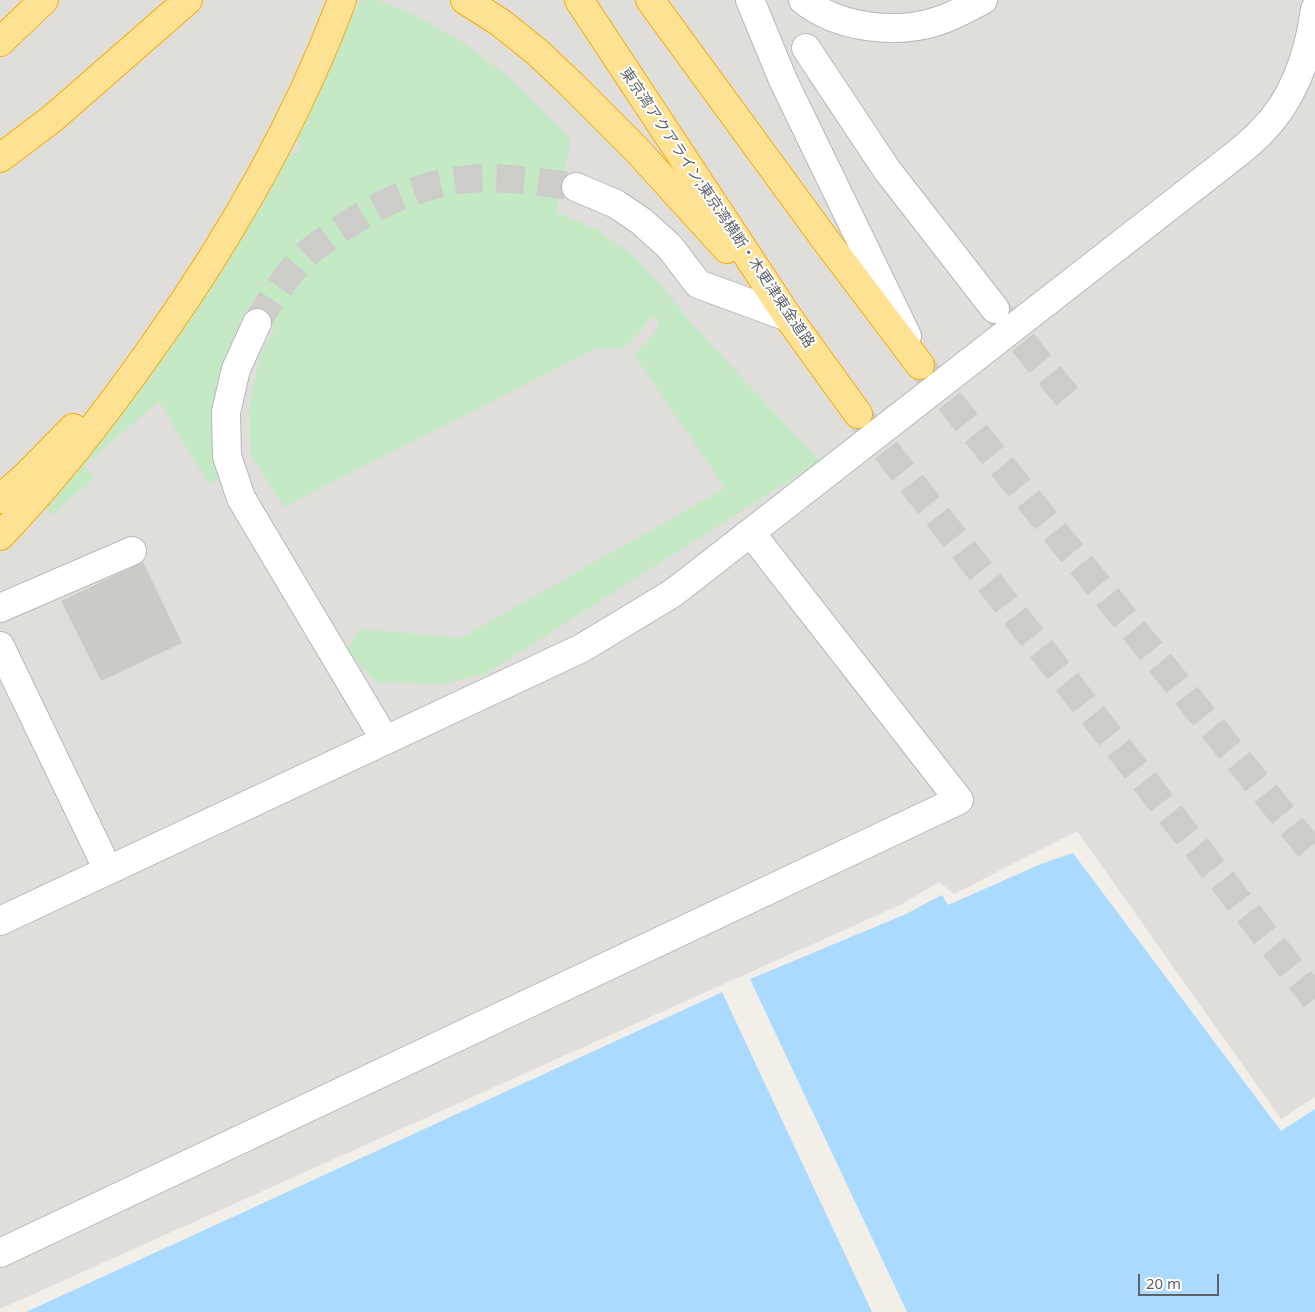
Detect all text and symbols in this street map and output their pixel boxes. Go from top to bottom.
street label: 東京湾アクアライン;東京湾横断・木更津東金道路 [616,65,818,351]
scale bar [1140,1264,1221,1296]
text: 20 m [1146,1273,1181,1293]

